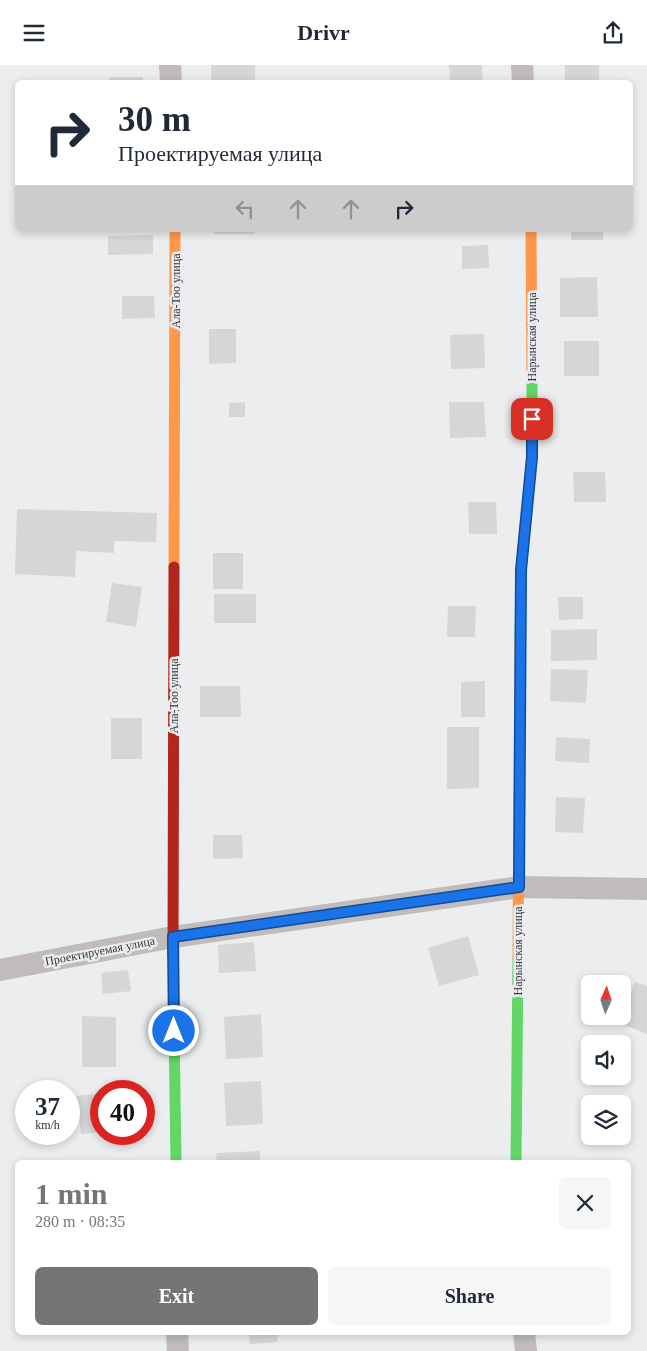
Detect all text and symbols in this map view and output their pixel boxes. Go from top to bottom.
icon: menu [20,19,48,47]
icon: share [599,19,627,47]
text: Drivr [297,20,350,45]
icon: right [35,100,100,165]
text: 30 m [118,100,191,139]
text: Проектируемая улица [118,141,322,166]
icon: left [231,195,259,223]
icon: ahead [284,195,312,223]
icon: ahead [337,195,365,223]
icon: right [390,195,418,223]
street label: Ала-Тоо улица [169,253,183,329]
street label: Нарынская улица [525,292,539,381]
pin [511,398,553,440]
icon: arrive [518,405,546,433]
street label: Ала-Тоо улица [167,658,181,734]
street label: Нарынская улица [511,906,525,995]
street label: Проектируемая улица [44,933,157,969]
north arrow [581,975,631,1025]
map controls [581,975,631,1145]
position arrow [147,1004,199,1056]
button: sound [581,1035,631,1085]
speed limit sign: 40 [90,1080,155,1145]
text: 37 [35,1093,60,1120]
button: layers [581,1095,631,1145]
text: km/h [35,1118,60,1132]
text: 1 min [35,1177,108,1210]
button: close [559,1177,611,1229]
text: 280 m · 08:35 [35,1213,125,1230]
button: Exit [35,1267,318,1325]
button: Share [328,1267,611,1325]

